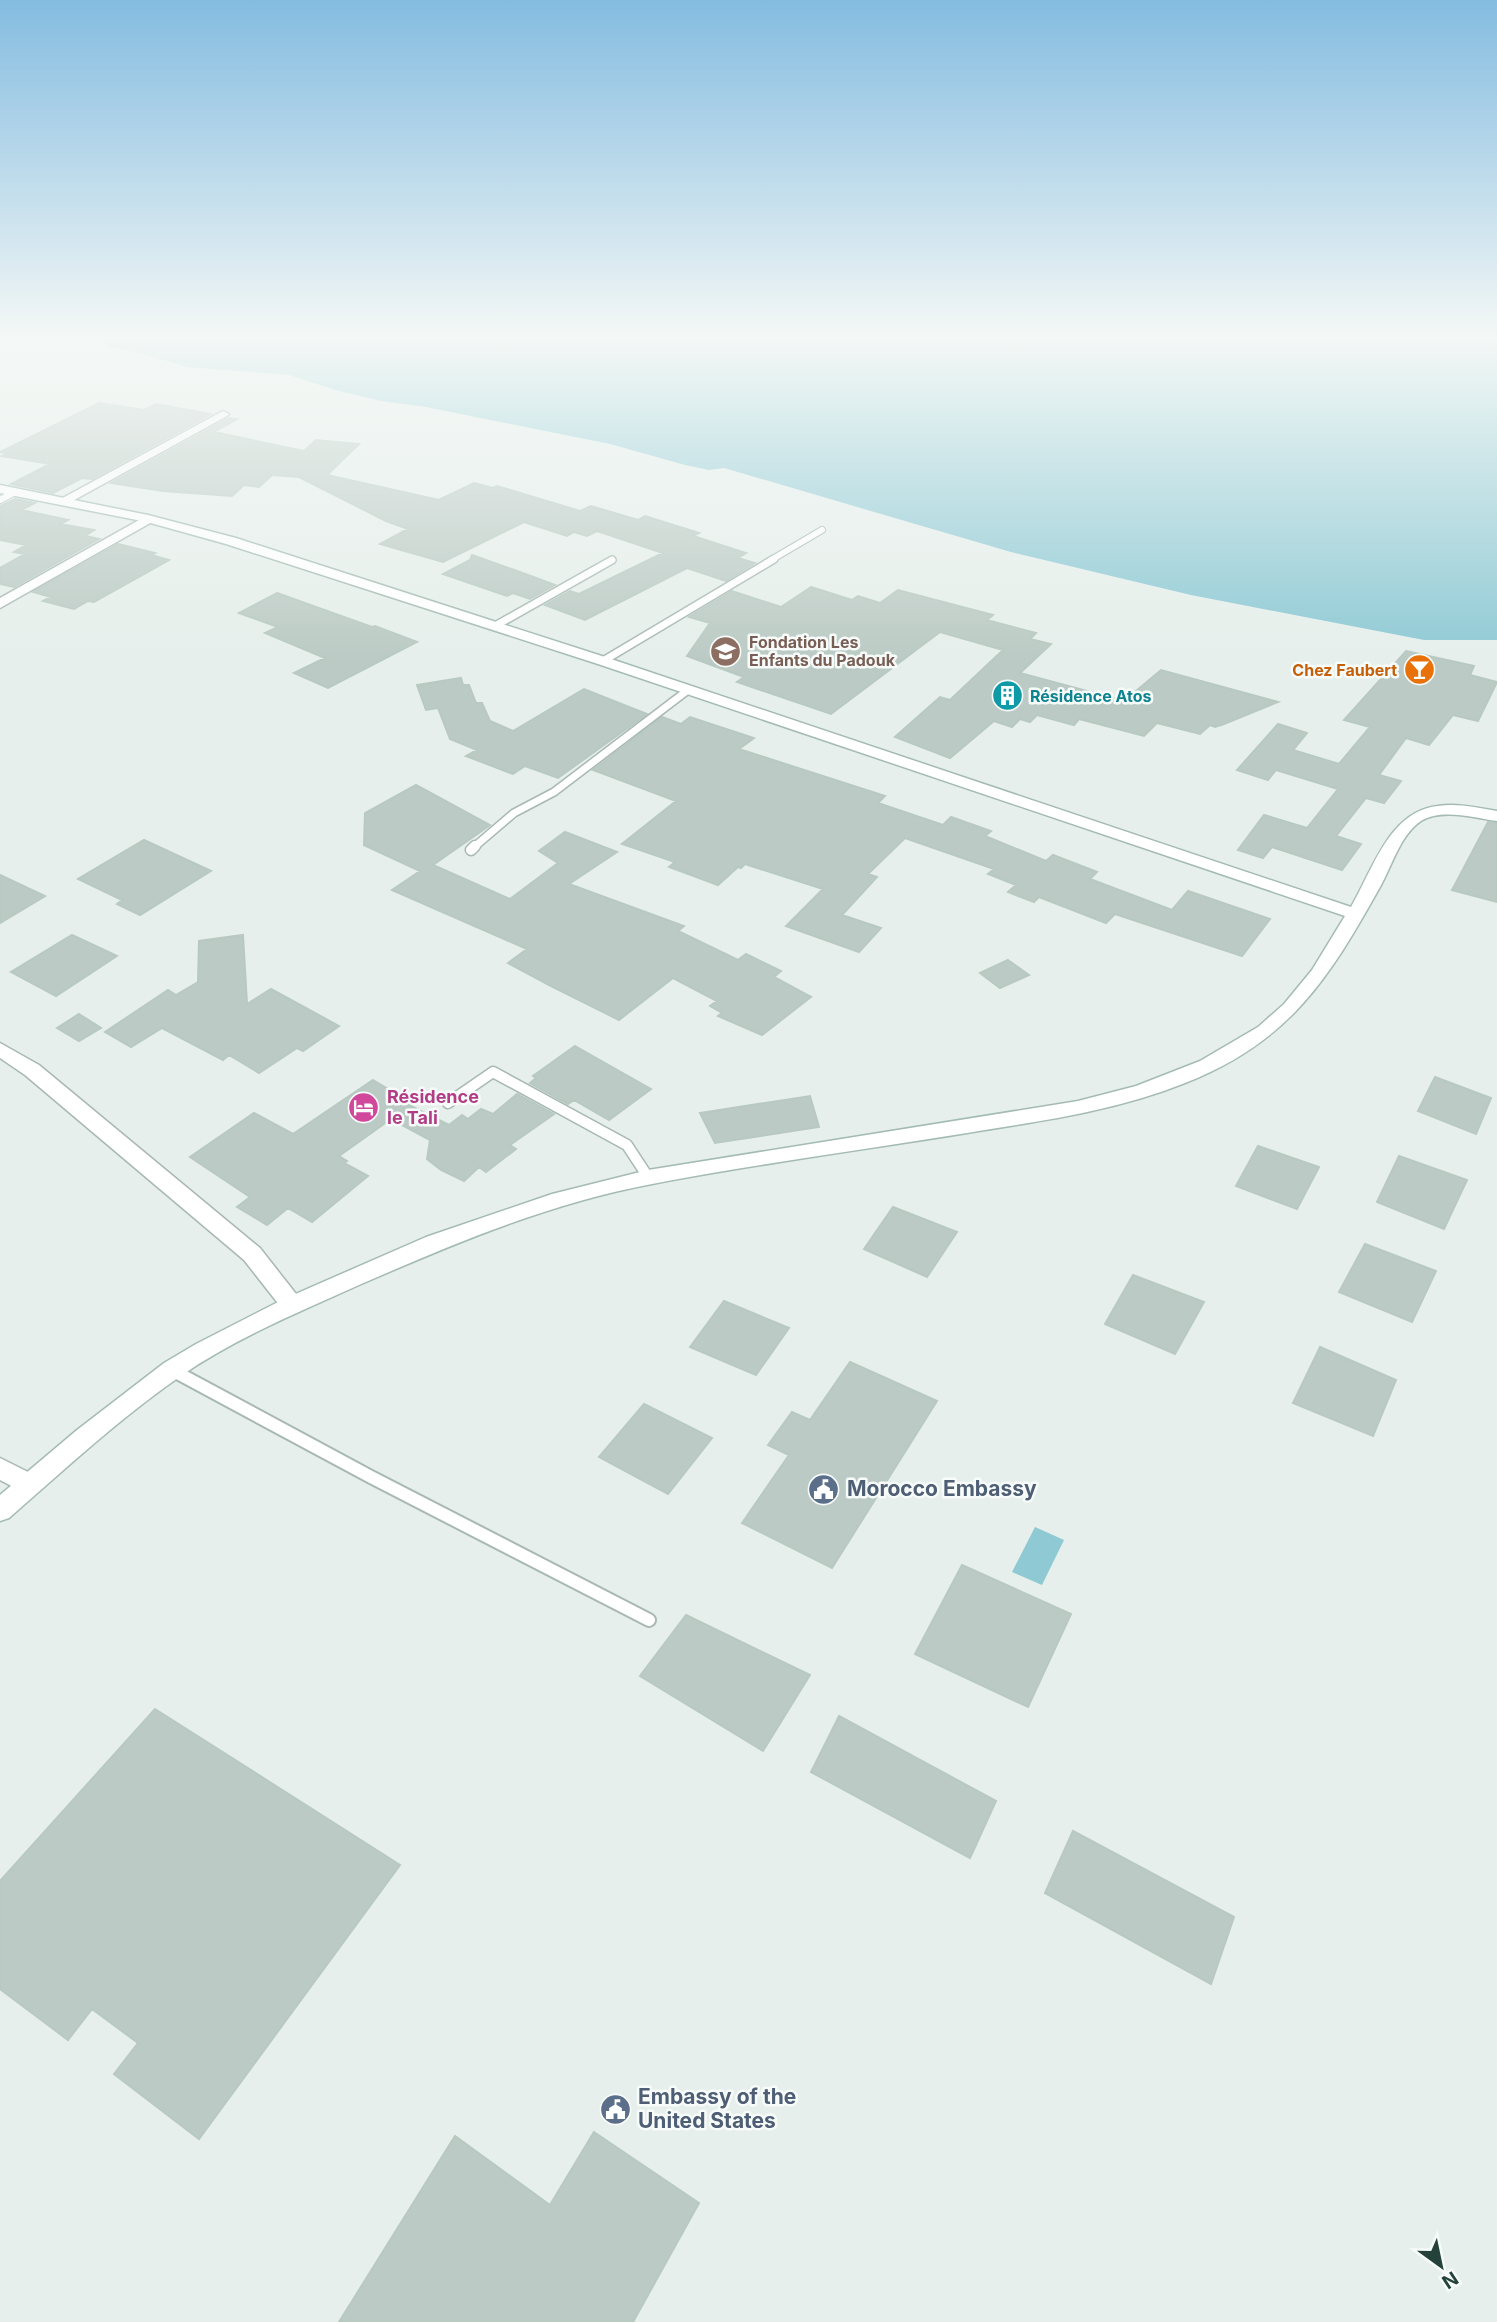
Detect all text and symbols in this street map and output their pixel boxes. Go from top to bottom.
place label: Fondation Les Enfants du Padouk [749,632,896,670]
school or university icon: Fondation Les Enfants du Padouk [709,634,743,668]
bar icon: Chez Faubert [1403,653,1437,687]
place label: Chez Faubert [1292,660,1397,680]
building icon: Résidence Atos [990,679,1024,713]
place label: Résidence Atos [1030,686,1151,706]
place label: Résidence le Tali [387,1086,479,1128]
hotel icon: Résidence le Tali [347,1090,381,1124]
public building icon: Morocco Embassy [807,1472,841,1506]
place label: Morocco Embassy [847,1476,1037,1501]
place label: Embassy of the United States [638,2084,796,2133]
public building icon: Embassy of the United States [598,2092,632,2126]
north arrow [1406,2231,1476,2301]
text: N [1438,2266,1462,2293]

